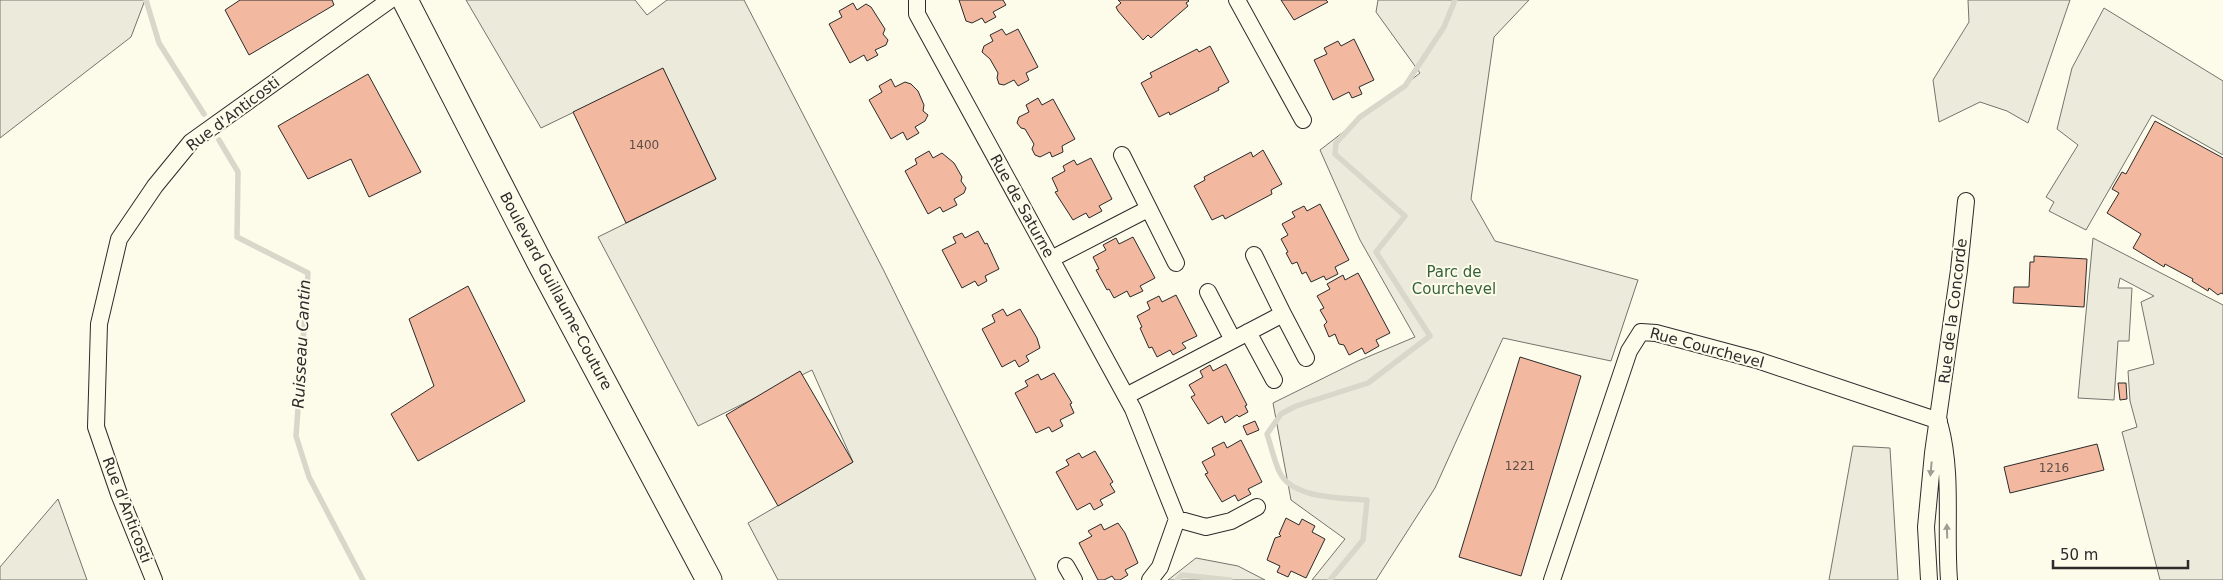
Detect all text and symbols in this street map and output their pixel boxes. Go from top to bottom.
street label: Rue d'Anticosti [183,73,283,155]
house number: 1400 [629,138,659,152]
street label: Rue de Saturne [986,151,1058,261]
street label: Boulevard Guillaume-Couture [496,189,616,393]
street label: Rue de la Concorde [1935,237,1971,385]
park label: Parc de Courchevel [1412,263,1496,298]
water label: Ruisseau Cantin [289,279,314,409]
street label: Rue Courchevel [1648,324,1766,372]
street label: Rue d'Anticosti [99,454,155,566]
house number: 1221 [1505,459,1535,473]
house number: 1216 [2039,461,2069,475]
one-way arrow [1927,462,1935,478]
one-way arrow [1942,523,1950,539]
scale bar [2053,538,2188,570]
text: 50 m [2060,546,2098,564]

